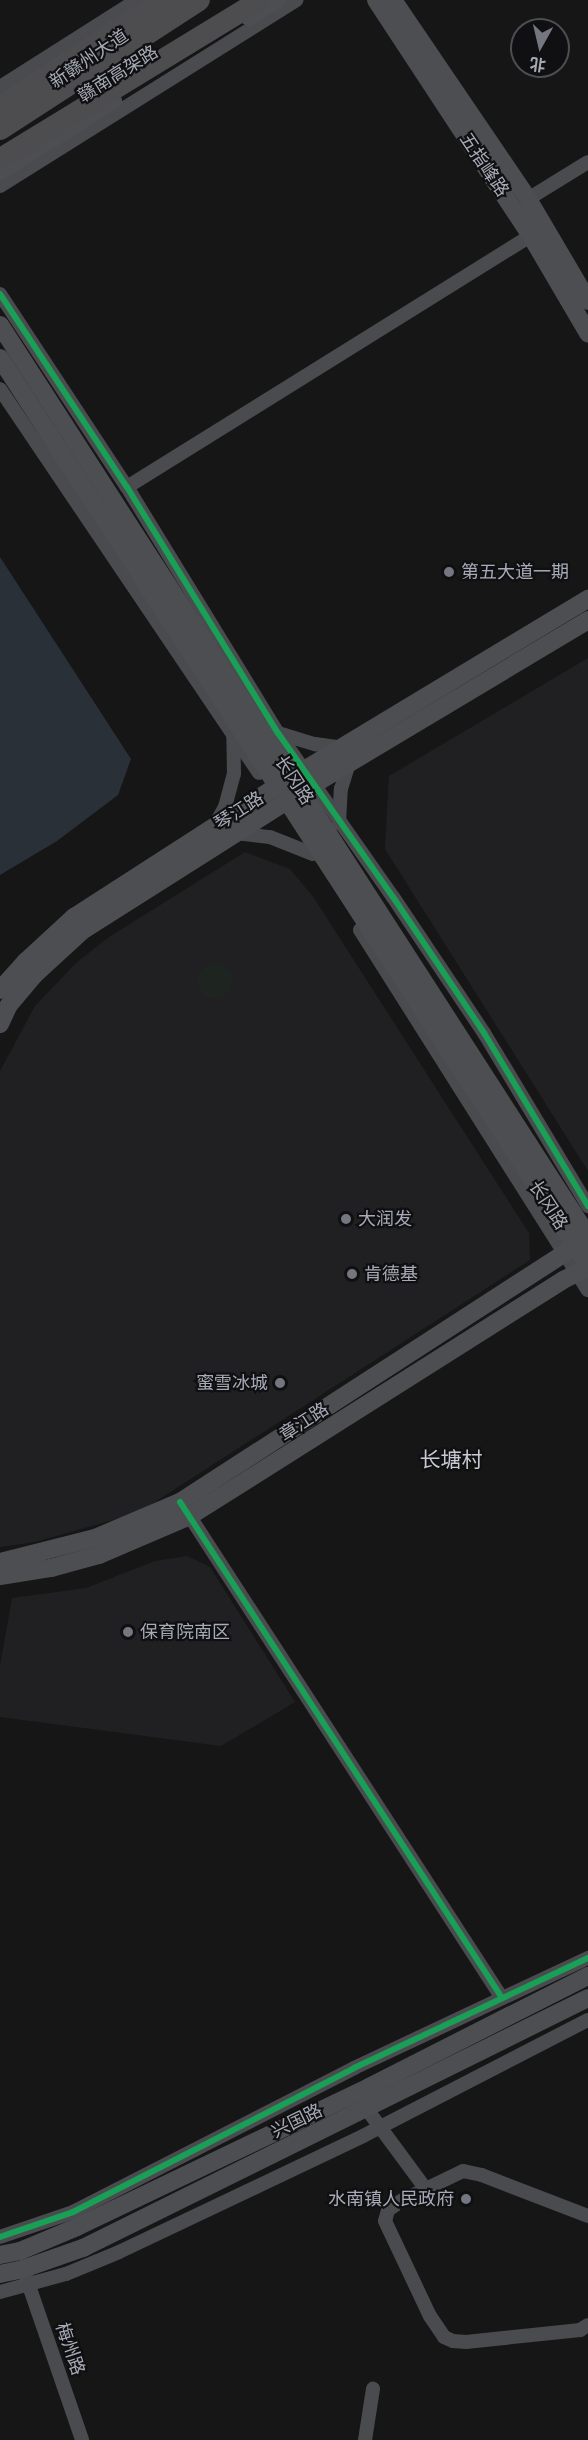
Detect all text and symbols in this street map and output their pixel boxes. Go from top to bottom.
north arrow [510,18,570,78]
street label: 新赣州大道 [46,25,132,93]
street label: 赣南高架路 [74,41,162,107]
text: 北 [528,54,547,75]
street label: 五指峰路 [455,129,513,201]
place label: 第五大道一期 [461,561,569,583]
marker: 第五大道一期 [442,565,456,579]
street label: 长冈路 [270,751,318,809]
street label: 琴江路 [210,787,268,835]
street label: 长冈路 [524,1176,572,1234]
place label: 大润发 [358,1208,412,1230]
marker: 大润发 [339,1212,353,1226]
place label: 肯德基 [364,1263,418,1285]
marker: 肯德基 [345,1267,359,1281]
place label: 蜜雪冰城 [196,1372,268,1394]
marker: 蜜雪冰城 [273,1376,287,1390]
street label: 章江路 [275,1398,333,1446]
district label: 长塘村 [420,1447,482,1473]
place label: 保育院南区 [140,1621,230,1643]
marker: 保育院南区 [121,1625,135,1639]
street label: 兴国路 [268,2099,326,2143]
place label: 水南镇人民政府 [328,2188,454,2210]
marker: 水南镇人民政府 [459,2192,473,2206]
street label: 梅州路 [51,2320,89,2378]

